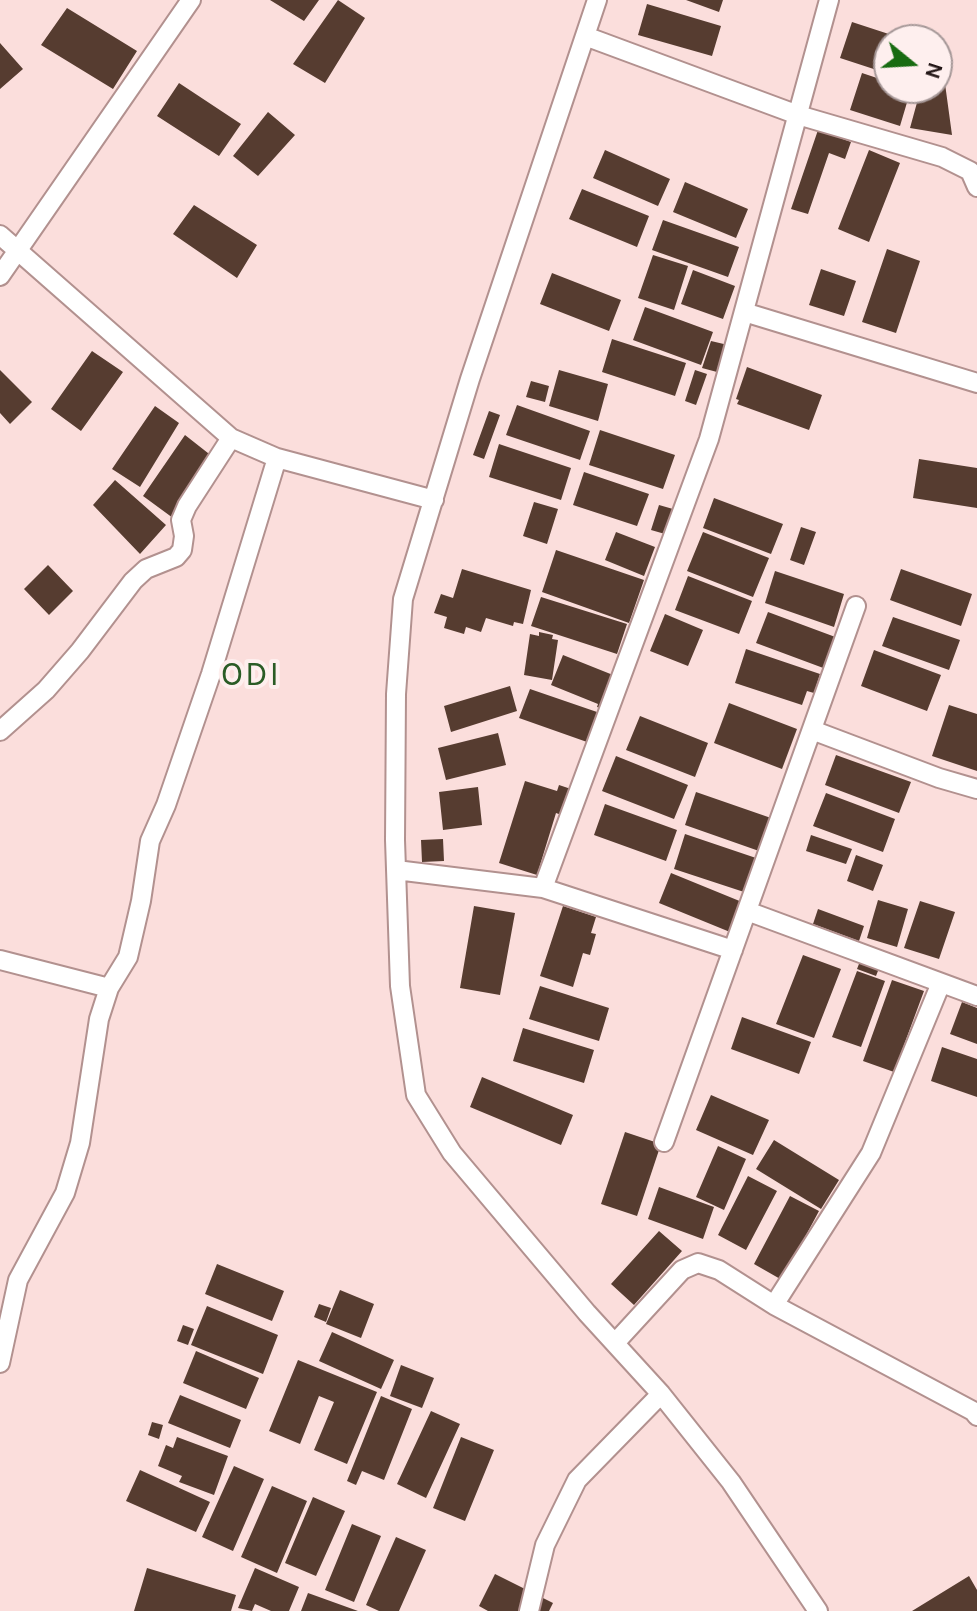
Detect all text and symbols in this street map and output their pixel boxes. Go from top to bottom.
north arrow [873,24,953,104]
text: N [919,59,949,82]
district label: ODI [221,655,281,695]

